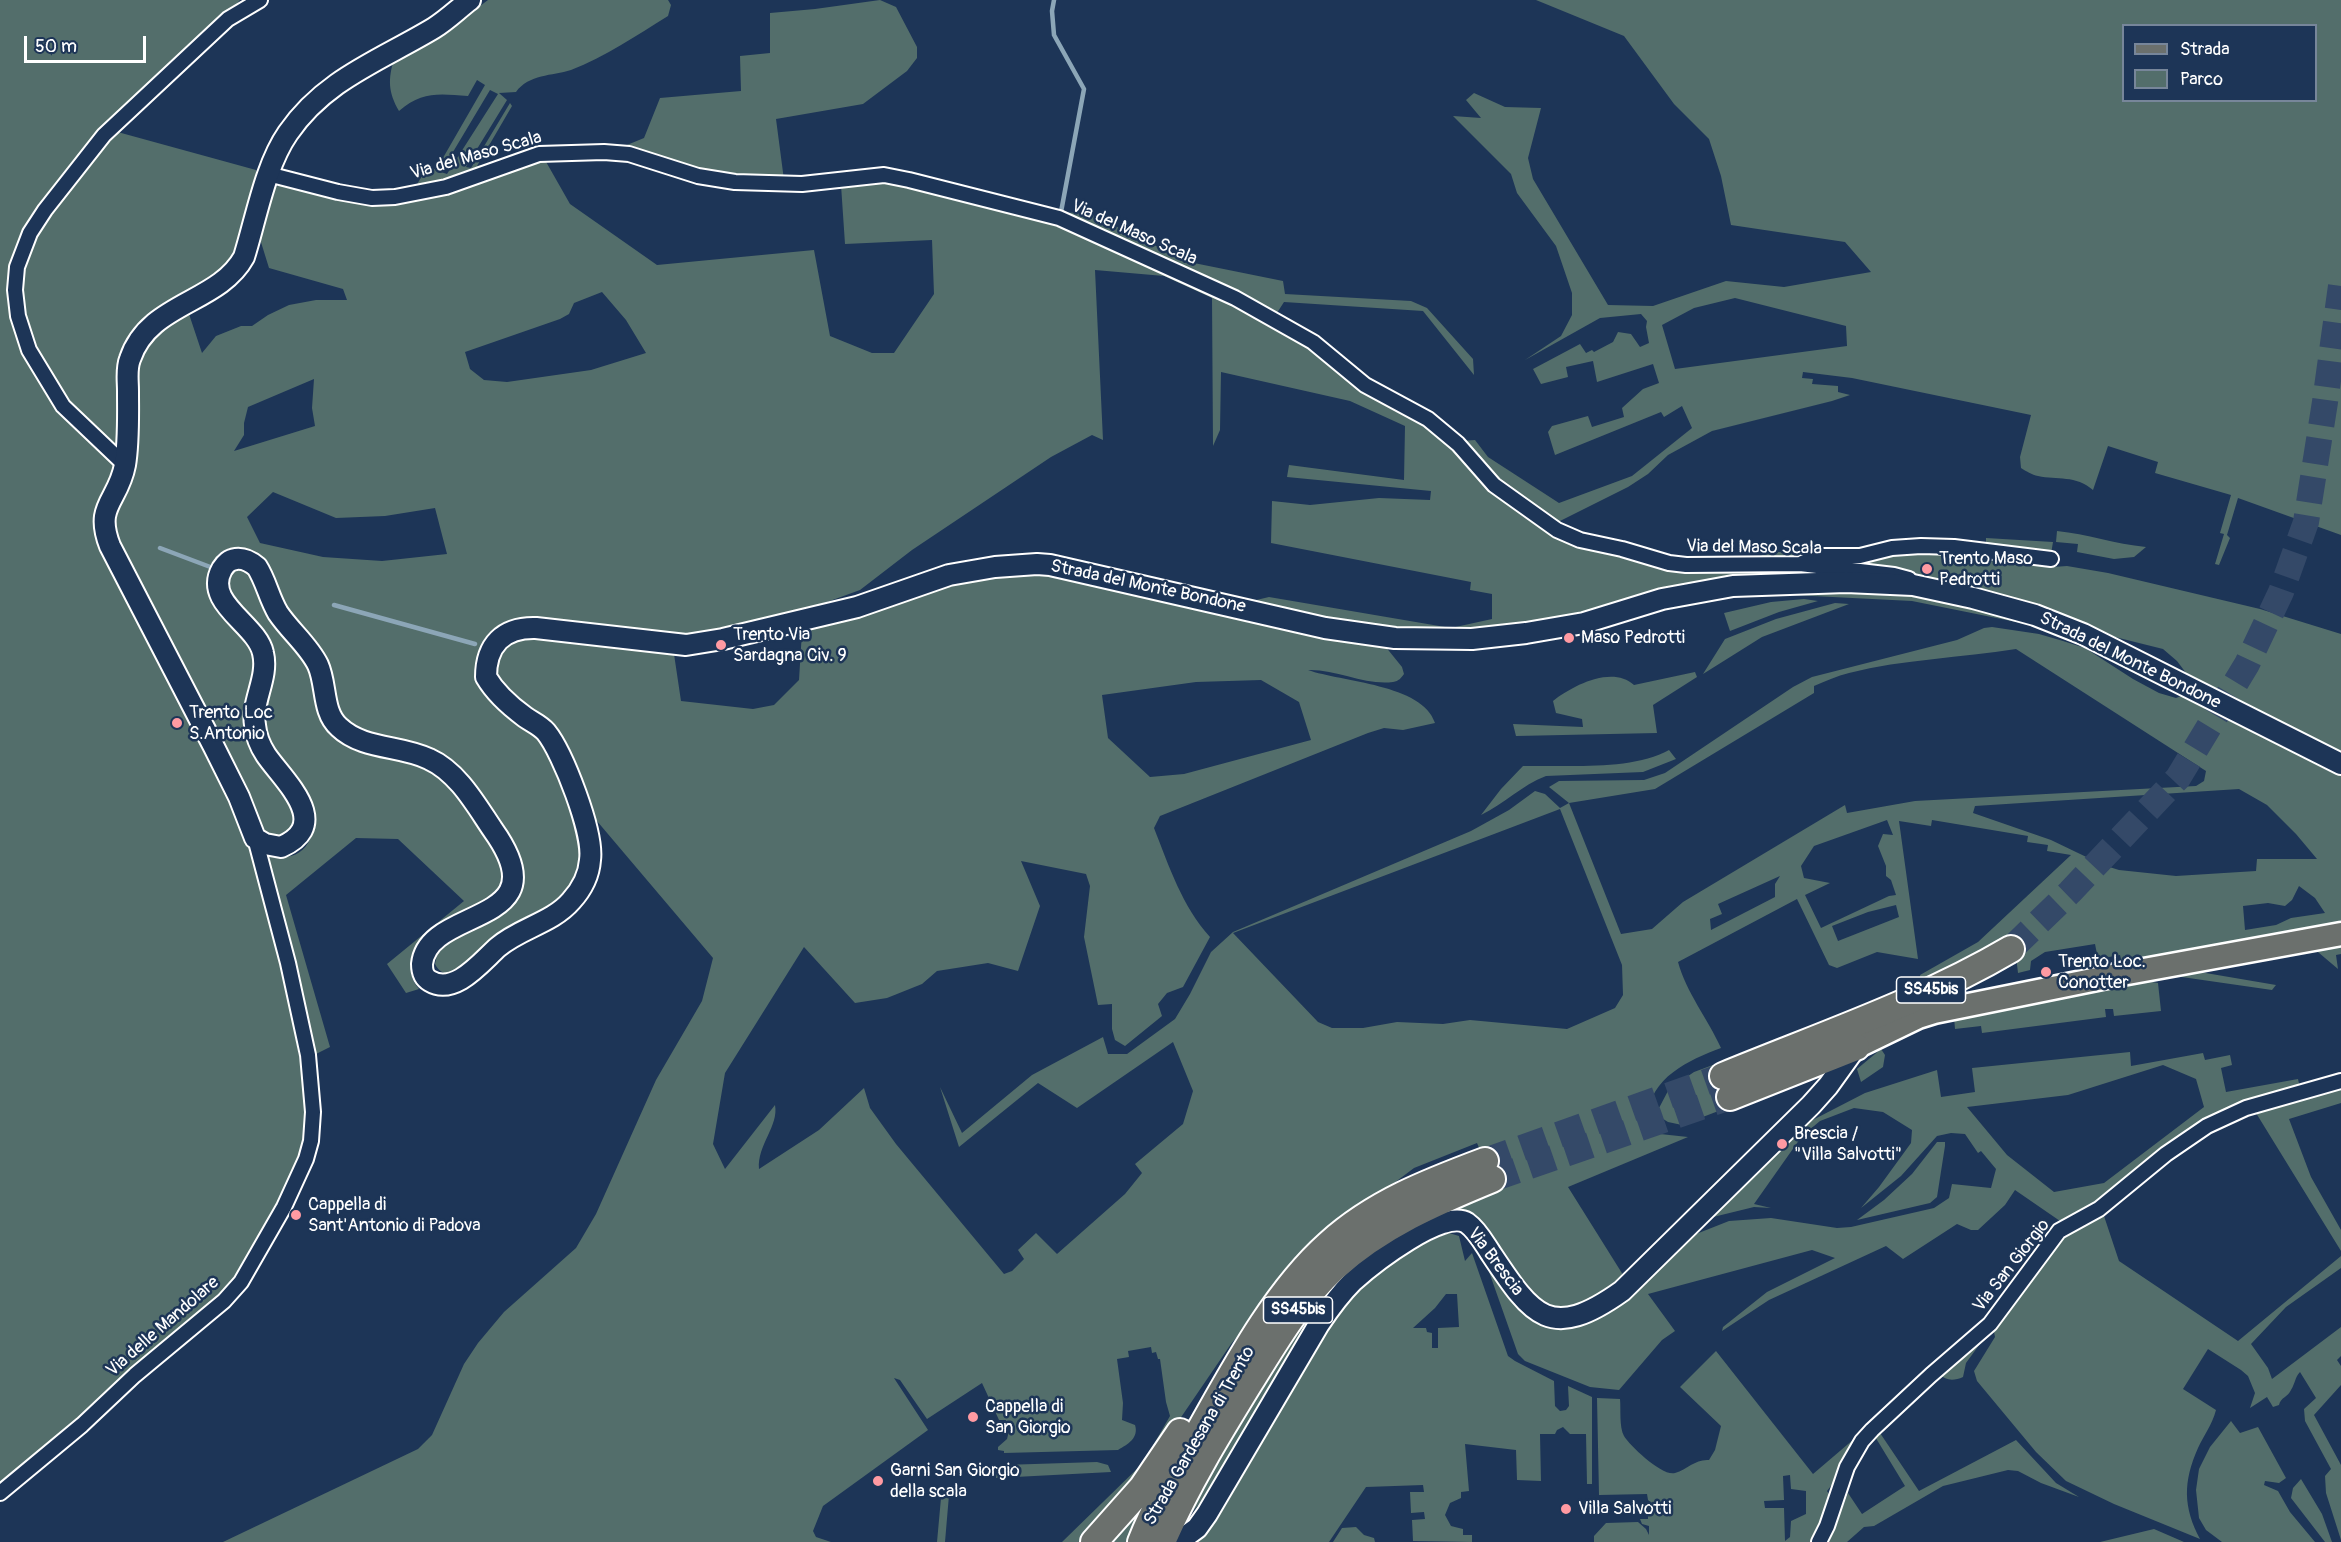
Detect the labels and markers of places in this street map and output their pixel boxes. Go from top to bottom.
place label: Trento Maso Pedrotti [1939,548,2033,590]
marker: Trento Maso Pedrotti [1920,562,1934,576]
place label: Trento Via Sardagna Civ. 9 [733,624,847,666]
place label: Maso Pedrotti [1581,627,1685,649]
marker: Maso Pedrotti [1562,631,1576,645]
marker: Trento Via Sardagna Civ. 9 [714,638,728,652]
place label: Trento Loc S.Antonio [189,702,273,744]
marker: Trento Loc S.Antonio [170,716,184,730]
place label: Trento Loc. Conotter [2058,951,2146,994]
marker: Trento Loc. Conotter [2039,965,2053,979]
place label: Brescia / "Villa Salvotti" [1794,1123,1902,1166]
marker: Brescia / "Villa Salvotti" [1775,1137,1789,1151]
place label: Cappella di Sant'Antonio di Padova [308,1194,481,1236]
marker: Cappella di Sant'Antonio di Padova [289,1208,303,1222]
place label: Cappella di San Giorgio [985,1396,1071,1438]
marker: Cappella di San Giorgio [966,1410,980,1424]
place label: Garni San Giorgio della scala [890,1460,1020,1502]
marker: Garni San Giorgio della scala [871,1474,885,1488]
place label: Villa Salvotti [1578,1498,1671,1520]
marker: Villa Salvotti [1559,1502,1573,1516]

